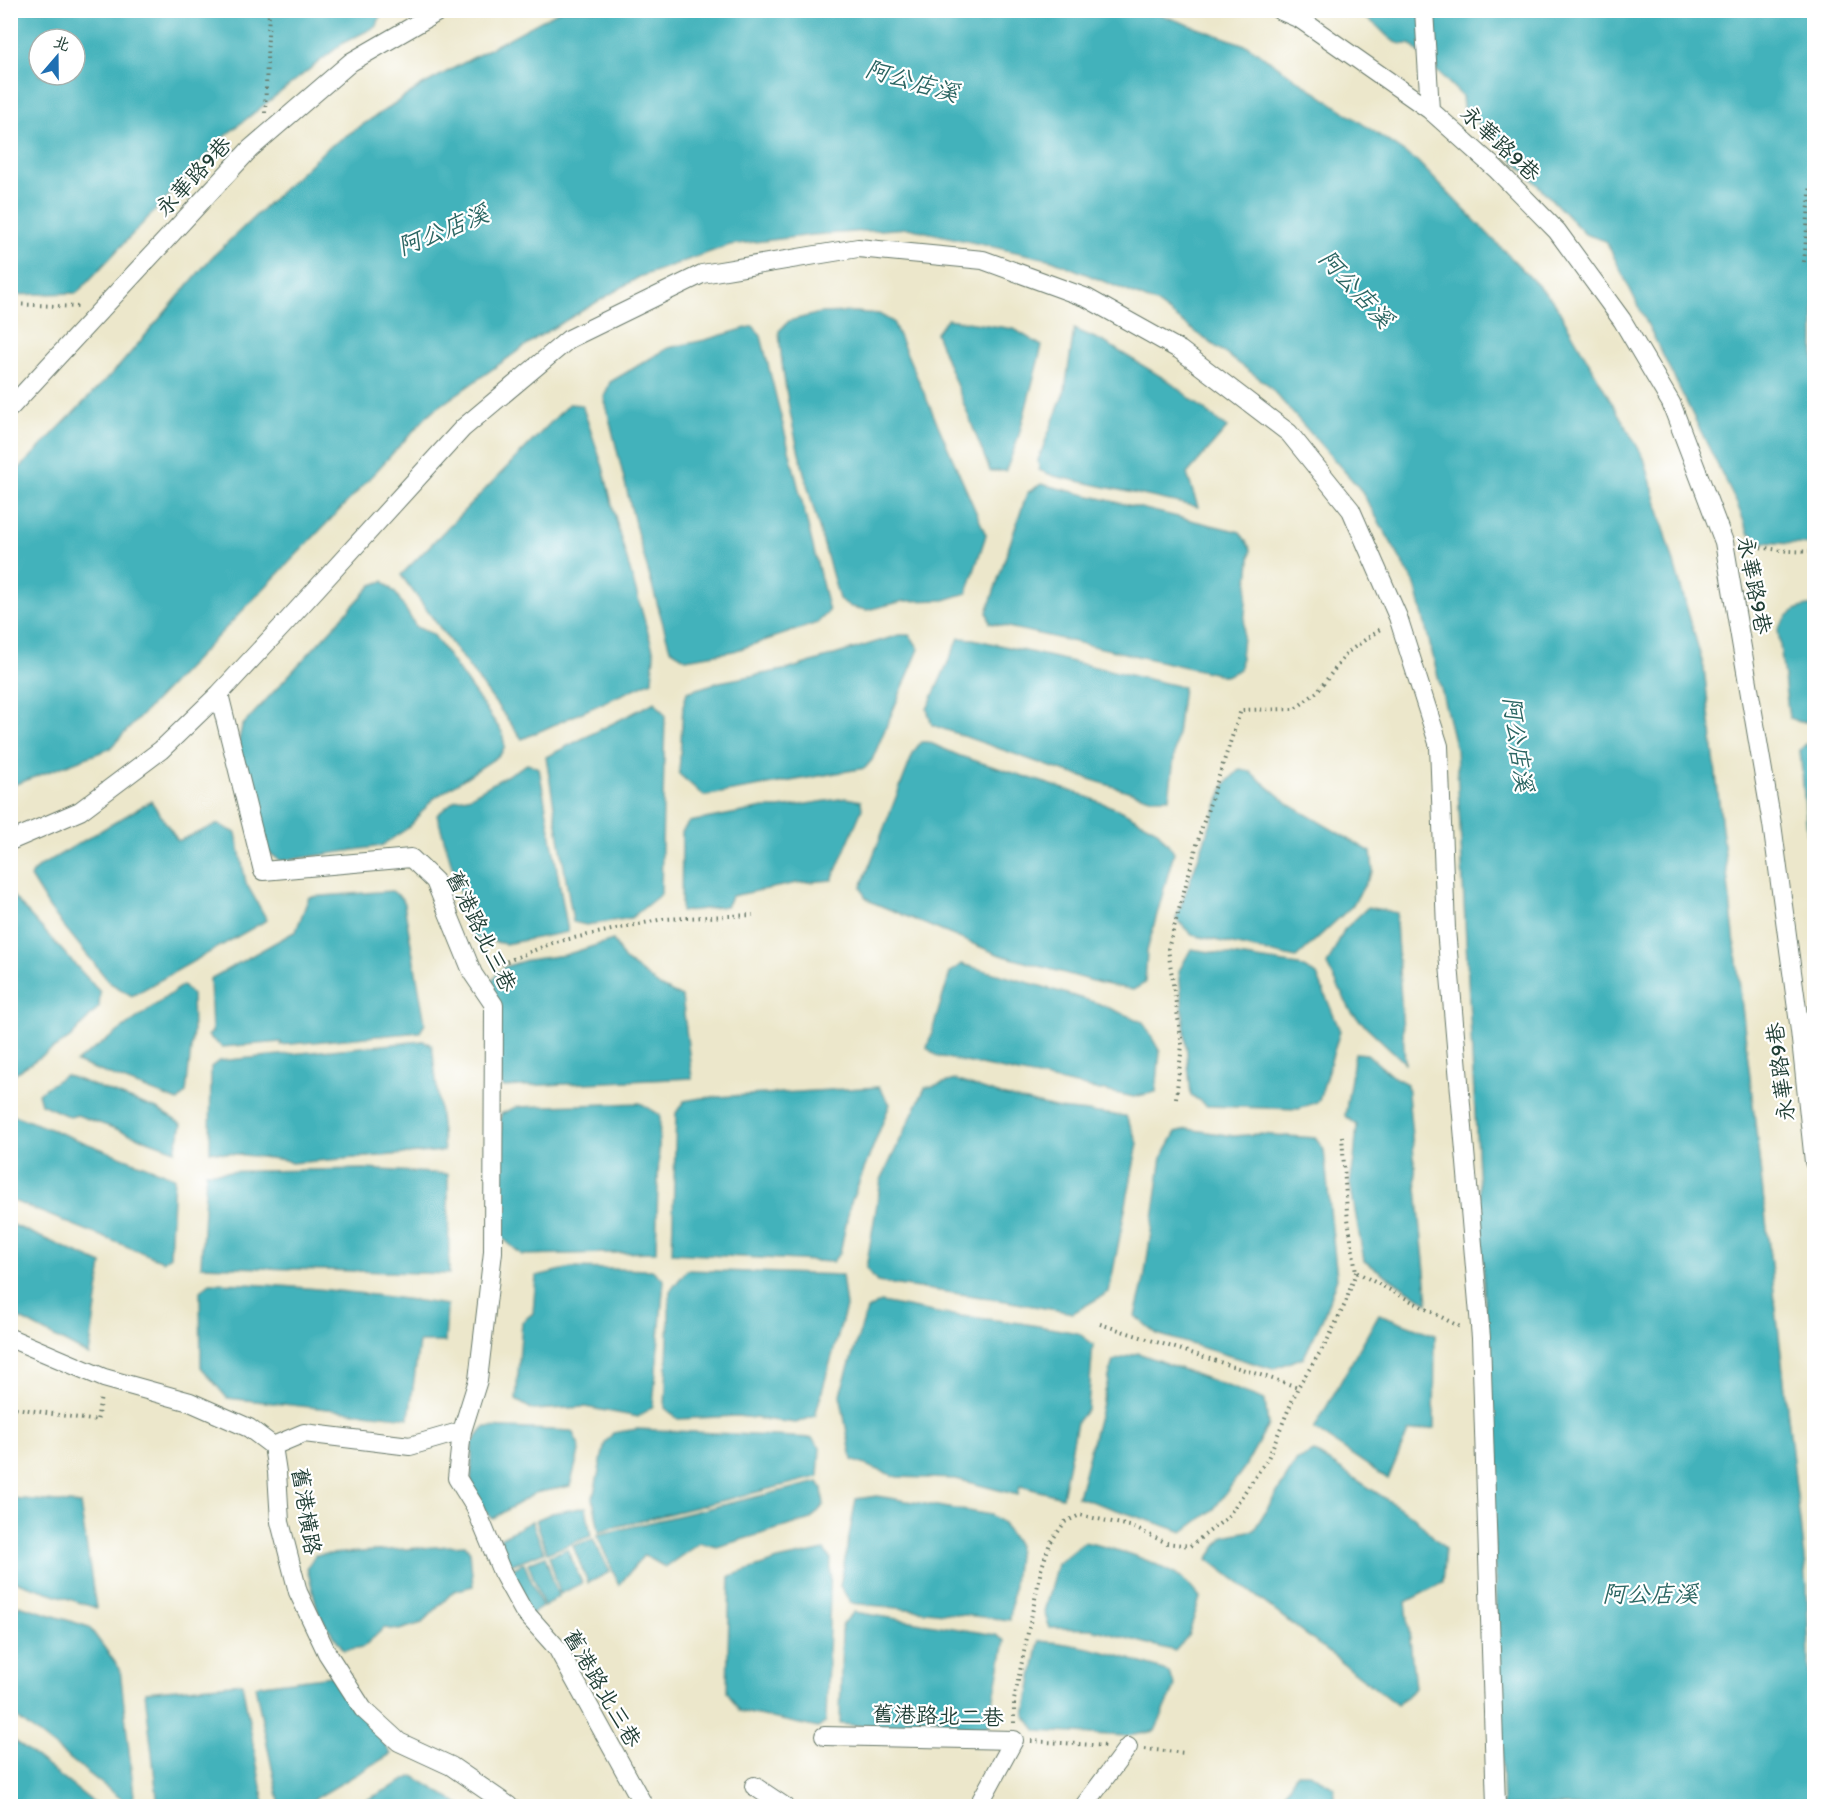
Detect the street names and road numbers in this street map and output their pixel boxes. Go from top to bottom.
street label: 永華路9巷 [1455,100,1546,187]
street label: 永華路9巷 [150,131,237,222]
street label: 永華路9巷 [1732,534,1777,637]
street label: 舊港路北三巷 [440,866,523,996]
street label: 永華路9巷 [1761,1021,1800,1123]
street label: 舊港橫路 [286,1466,327,1557]
street label: 舊港路北三巷 [558,1624,647,1752]
street label: 舊港路北二巷 [872,1700,1004,1731]

